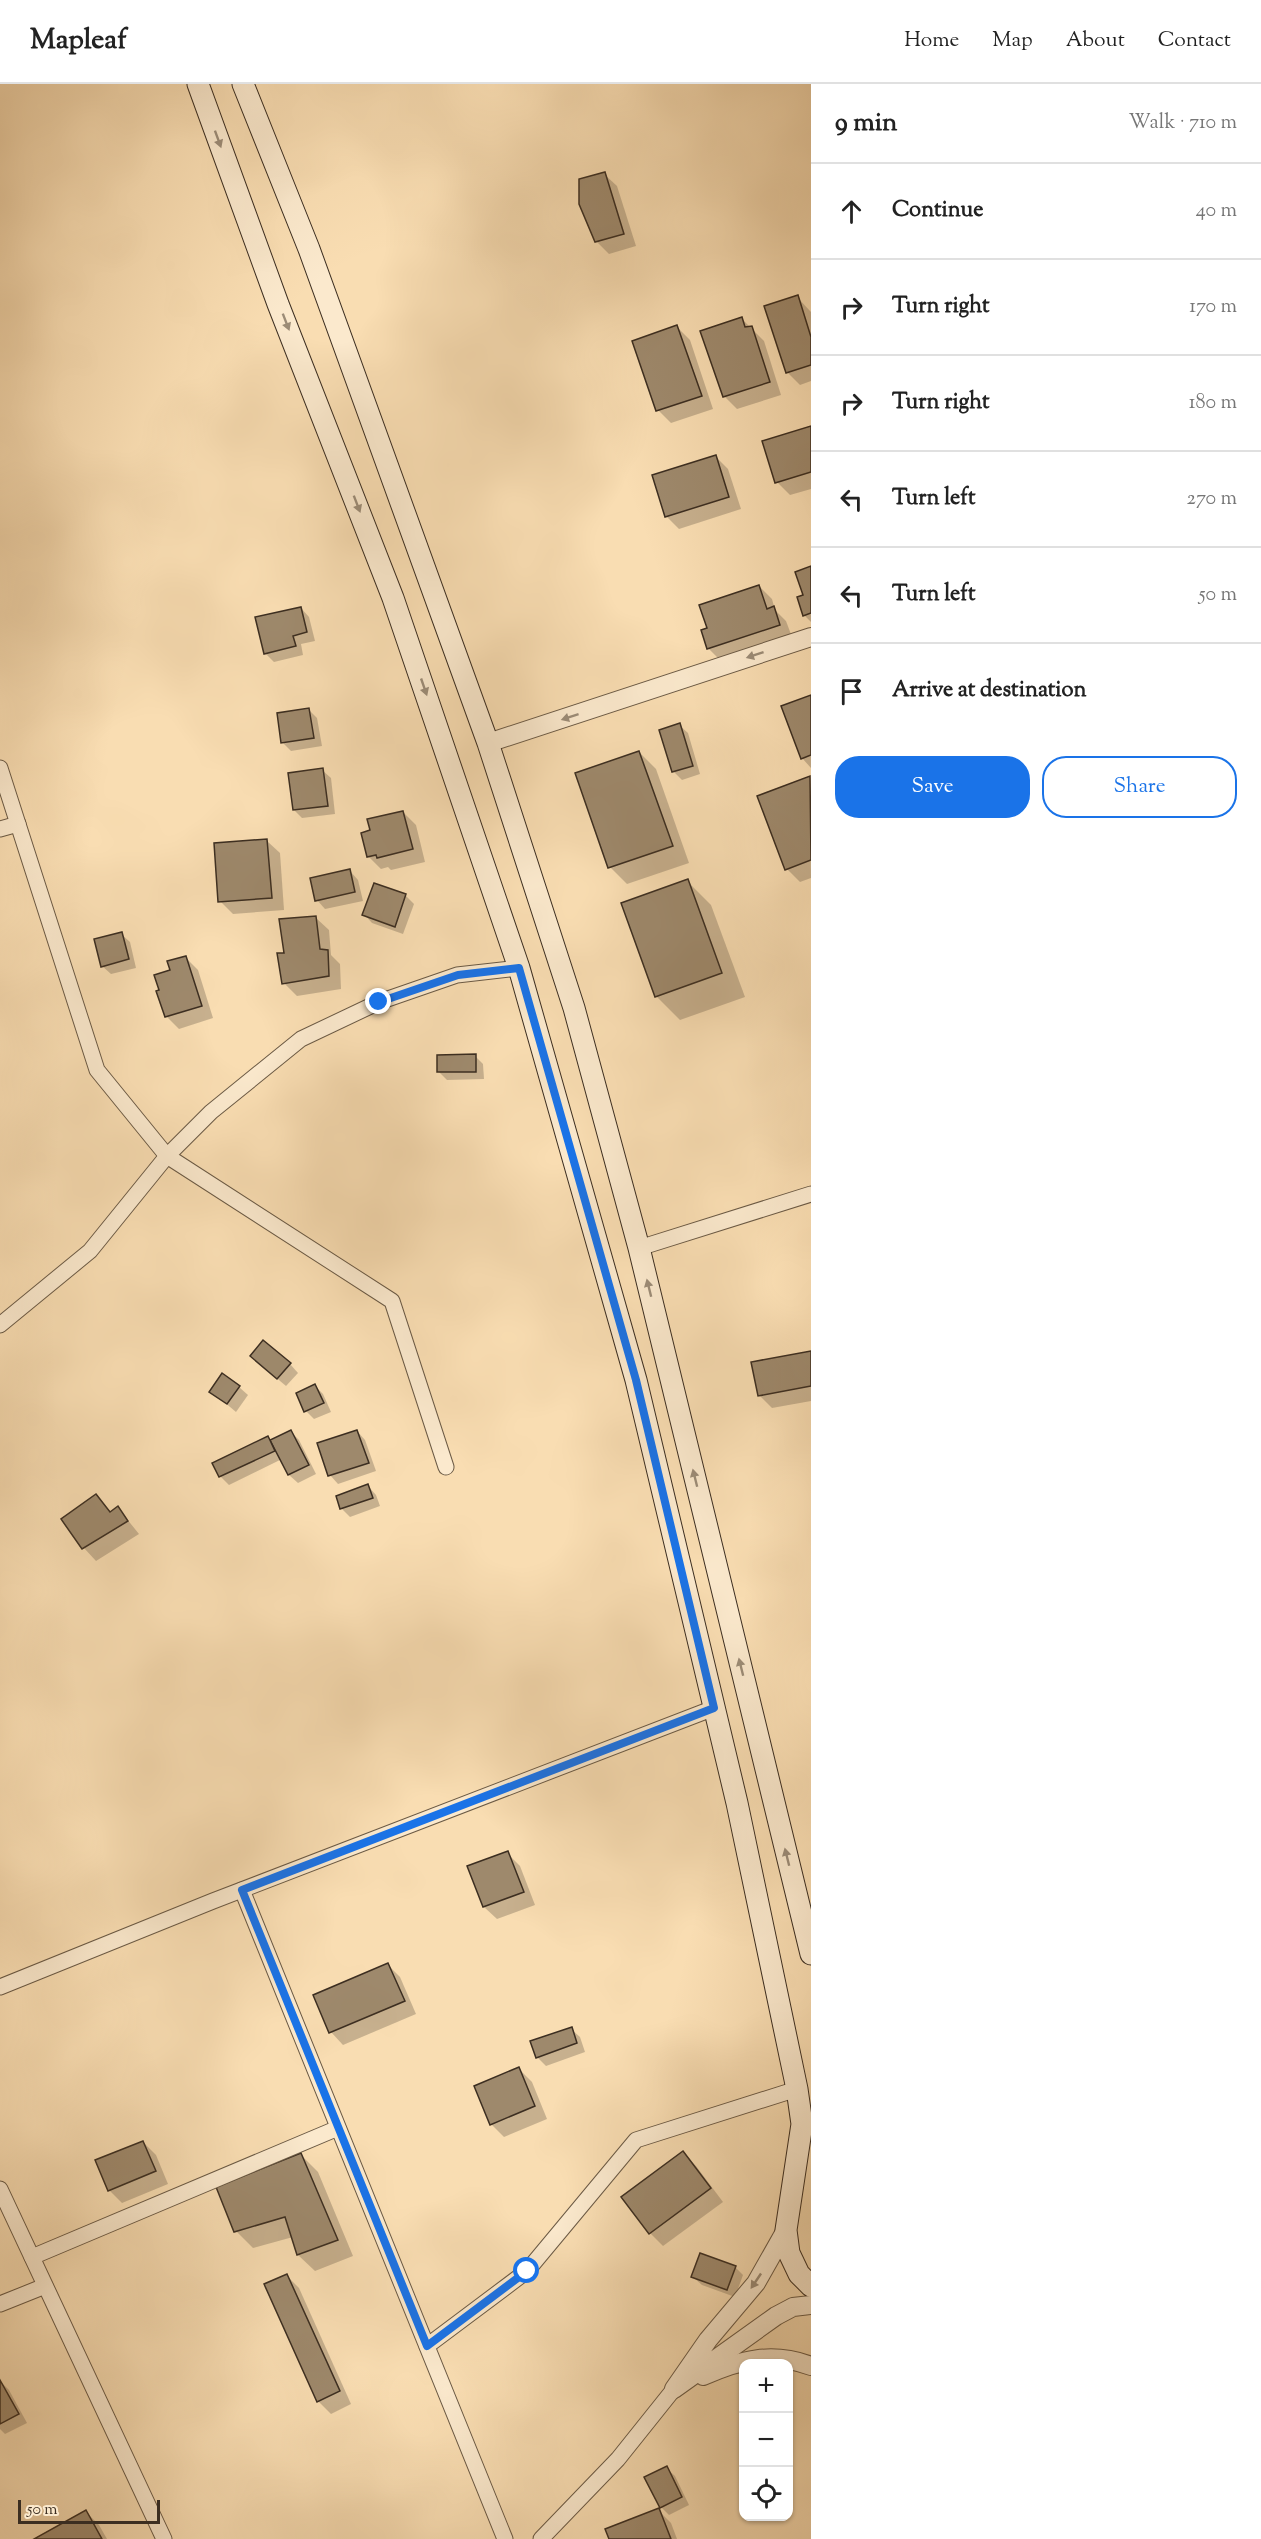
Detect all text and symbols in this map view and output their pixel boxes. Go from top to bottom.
text: Mapleaf [30,21,127,61]
text: Home [904,26,959,56]
text: Map [992,26,1033,56]
text: About [1066,26,1125,56]
text: Contact [1158,26,1231,56]
text: 9 min [835,105,897,142]
text: Walk · 710 m [1129,109,1237,138]
one-way arrow [214,130,224,148]
icon: ahead [835,195,868,228]
text: Continue [892,195,983,227]
text: 40 m [1196,197,1237,226]
icon: right [835,291,868,324]
text: Turn right [892,291,989,323]
text: 170 m [1189,293,1237,322]
one-way arrow [281,313,291,331]
icon: right [835,387,868,420]
text: Turn right [892,387,989,419]
text: 180 m [1189,389,1237,418]
icon: left [835,483,868,516]
text: Turn left [892,483,975,515]
text: 270 m [1187,485,1237,514]
one-way arrow [352,495,362,513]
icon: left [835,579,868,612]
text: Turn left [892,579,975,611]
text: 50 m [1199,581,1237,610]
one-way arrow [746,651,764,660]
icon: arrive [835,675,868,708]
text: Arrive at destination [892,675,1087,707]
one-way arrow [419,678,429,696]
one-way arrow [561,712,579,722]
button: Save [835,756,1030,818]
button: Share [1042,756,1237,818]
route end [365,988,391,1014]
one-way arrow [643,1279,653,1297]
one-way arrow [689,1469,699,1487]
one-way arrow [736,1658,746,1676]
one-way arrow [782,1847,792,1866]
route start [513,2257,539,2283]
one-way arrow [751,2272,762,2289]
map controls [739,2359,793,2521]
button: + [739,2359,793,2413]
button: − [739,2413,793,2467]
button: locate [739,2467,793,2521]
scale bar [18,2497,160,2524]
text: 50 m [27,2499,58,2522]

